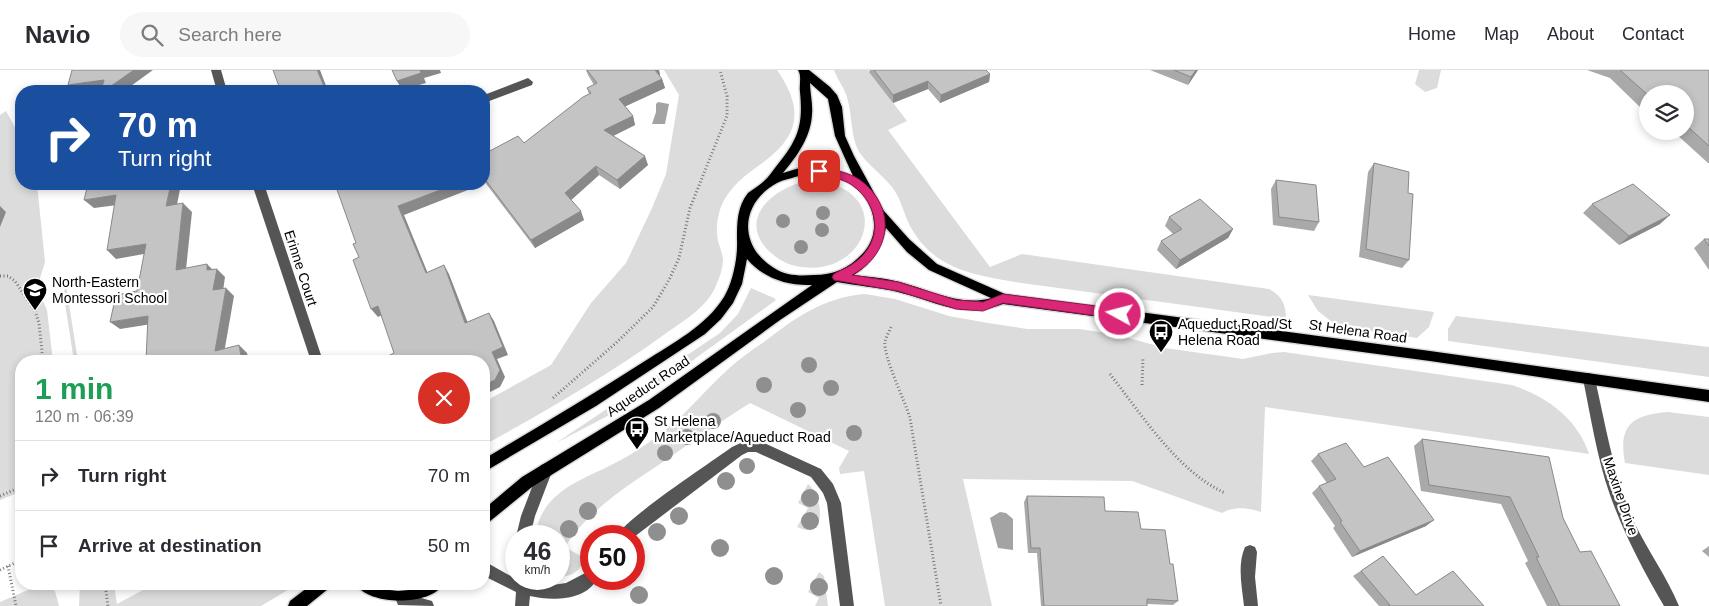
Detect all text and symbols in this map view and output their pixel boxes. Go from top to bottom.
search box [120,12,470,57]
text: Navio [25,21,90,48]
icon: search [138,21,166,49]
text: Search here [178,24,282,45]
text: Home [1408,24,1456,44]
text: Map [1484,24,1519,44]
text: About [1547,24,1594,44]
text: Contact [1622,24,1684,44]
map controls [1639,85,1694,140]
button: layers [1639,85,1694,140]
icon: right [35,105,100,170]
text: 70 m [118,105,198,144]
text: Turn right [118,146,211,171]
pin [798,150,840,192]
icon: arrive [805,157,833,185]
street label: Erinne Court [281,228,321,308]
place label: North-Eastern Montessori School [52,274,167,306]
school or university icon: North-Eastern Montessori School [22,277,48,311]
position arrow [1093,287,1145,339]
place label: Aqueduct Road/St Helena Road [1178,316,1292,348]
street label: St Helena Road [1308,316,1408,346]
bus stop icon: Aqueduct Road/St Helena Road [1148,319,1174,353]
street label: Aqueduct Road [604,352,692,420]
text: 1 min [35,372,113,405]
button: close [418,372,470,424]
text: 120 m · 06:39 [35,408,134,425]
place label: St Helena Marketplace/Aqueduct Road [654,413,831,445]
bus stop icon: St Helena Marketplace/Aqueduct Road [624,416,650,450]
street label: Maxine Drive [1600,455,1642,537]
icon: right [35,462,63,490]
text: Turn right [78,465,166,486]
text: 70 m [428,465,470,486]
speed limit sign: 50 [580,525,645,590]
icon: arrive [35,532,63,560]
text: Arrive at destination [78,535,262,556]
text: 50 m [428,535,470,556]
text: 46 [524,537,551,565]
text: km/h [524,563,551,577]

